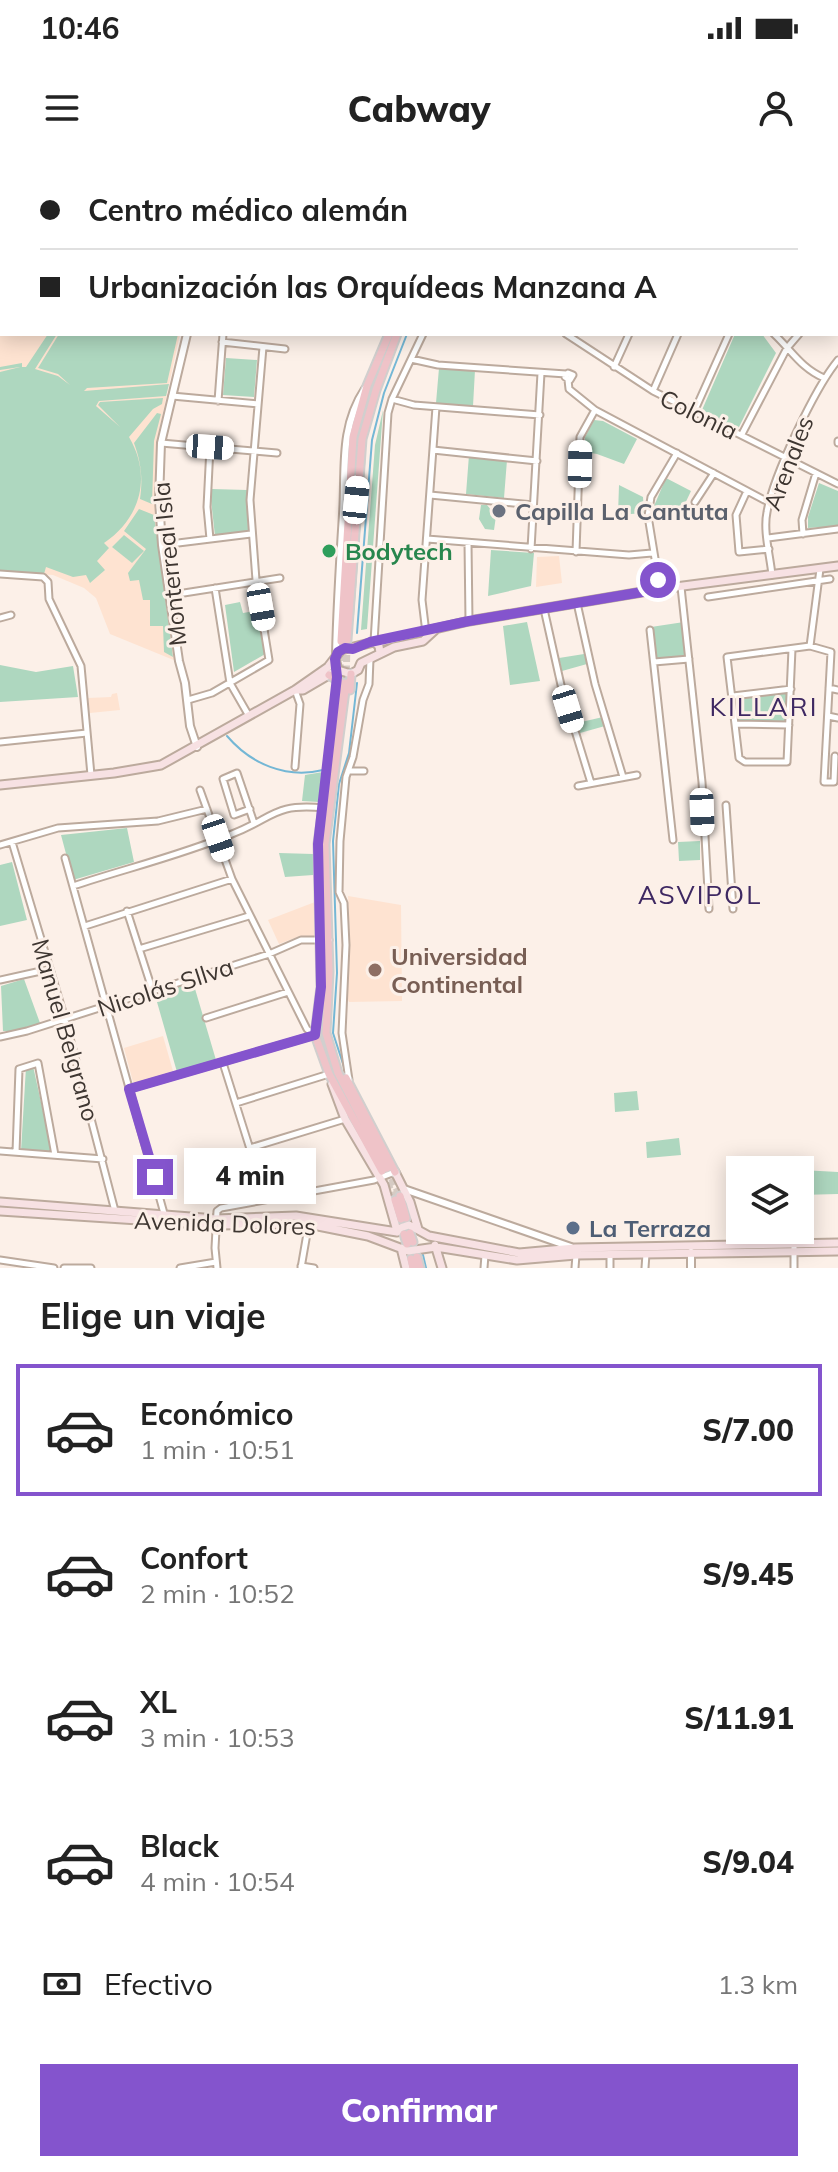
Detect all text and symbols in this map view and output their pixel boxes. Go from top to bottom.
text: 10:46 [40,9,119,47]
icon: menu [40,86,84,130]
text: Cabway [347,86,491,131]
icon: person [754,86,798,130]
text: Centro médico alemán [88,191,408,229]
text: Urbanización las Orquídeas Manzana A [88,268,657,306]
street label: Colonia [655,382,743,446]
street label: Arenales [756,412,820,514]
car [185,433,235,461]
car [568,440,592,488]
car [342,475,370,525]
street label: Monterreal Isla [145,481,193,647]
place label: Capilla La Cantuta [515,496,729,526]
marker: Capilla La Cantuta [490,502,508,520]
place label: Bodytech [345,536,453,566]
marker: Bodytech [320,542,338,560]
route start [640,562,676,598]
car [245,581,277,633]
car [550,683,586,735]
district label: KILLARI [710,690,818,723]
car [689,788,715,836]
car [199,811,237,865]
district label: ASVIPOL [638,878,762,911]
street label: Manuel Belgrano [26,935,106,1125]
place label: Universidad Continental [391,941,528,999]
street label: Nicolás SIlva [93,951,237,1023]
marker: Universidad Continental [366,961,384,979]
callout: 4 min [183,1149,315,1205]
map controls [726,1156,814,1244]
button: layers [726,1156,814,1244]
route end [137,1159,173,1195]
text: 4 min [215,1159,285,1192]
street label: Avenida Dolores [134,1205,316,1241]
place label: La Terraza [589,1213,711,1243]
marker: La Terraza [564,1219,582,1237]
text: Elige un viaje [40,1293,266,1338]
icon: car [44,1394,116,1466]
text: Económico [140,1395,294,1433]
text: S/7.00 [702,1411,794,1449]
text: 1 min · 10:51 [140,1433,295,1466]
icon: car [44,1538,116,1610]
text: Confort [140,1539,248,1577]
text: S/9.45 [702,1555,794,1593]
text: 2 min · 10:52 [140,1577,295,1610]
icon: car [44,1682,116,1754]
text: XL [140,1683,177,1721]
text: S/11.91 [684,1699,794,1737]
text: 3 min · 10:53 [140,1721,295,1754]
icon: car [44,1826,116,1898]
text: Black [140,1827,219,1865]
text: S/9.04 [702,1843,794,1881]
text: 4 min · 10:54 [140,1865,295,1898]
icon: cash [40,1962,84,2006]
text: Efectivo [104,1965,213,2003]
text: 1.3 km [718,1968,798,2001]
button: Confirmar [40,2064,798,2156]

